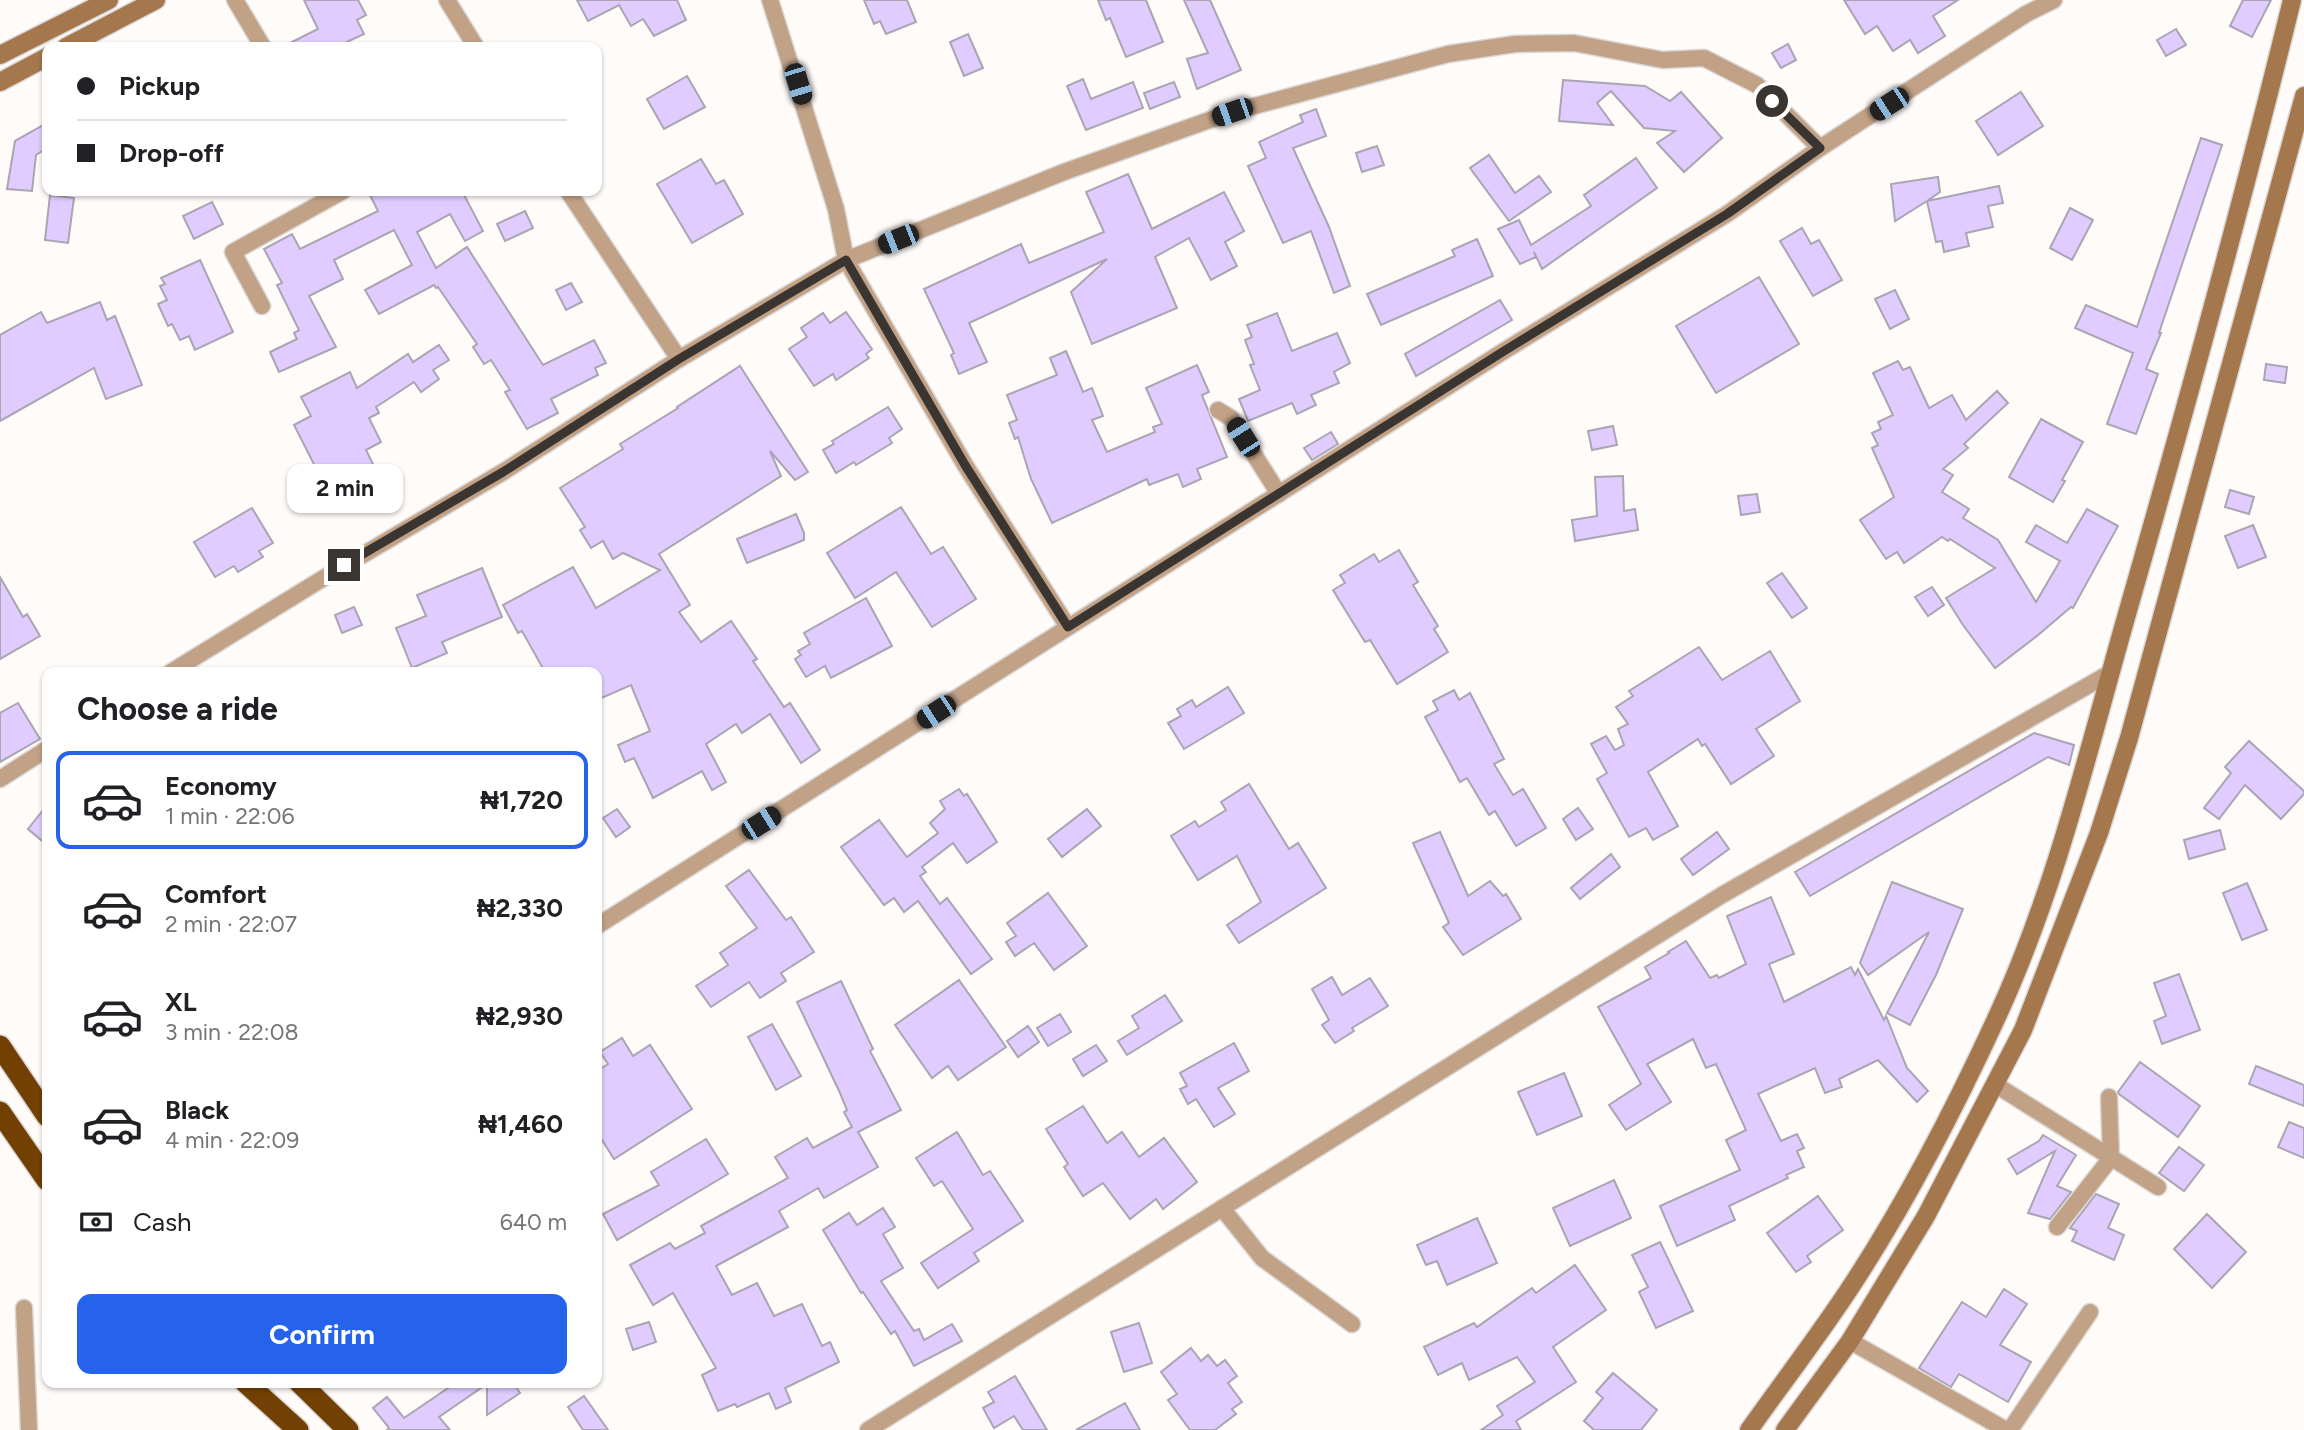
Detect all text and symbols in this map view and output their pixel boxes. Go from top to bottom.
car [782,61,815,107]
text: Pickup [119,70,200,102]
car [1866,84,1913,124]
route start [1756,85,1788,117]
car [1209,95,1256,129]
text: Drop-off [119,137,224,169]
car [875,221,922,257]
car [1223,414,1264,460]
callout: 2 min [286,463,402,512]
text: 2 min [316,474,374,502]
route end [328,549,360,581]
text: Choose a ride [77,690,278,728]
car [913,692,960,732]
icon: car [81,769,144,832]
text: Economy [165,770,277,802]
text: ₦1,720 [480,784,563,816]
text: 1 min · 22:06 [165,802,294,830]
car [738,803,785,843]
icon: car [81,877,144,940]
text: Comfort [165,878,267,910]
text: ₦2,330 [477,892,563,924]
text: 2 min · 22:07 [165,910,297,938]
icon: car [81,985,144,1048]
text: XL [165,986,197,1018]
text: ₦2,930 [476,1000,563,1032]
text: 3 min · 22:08 [165,1018,299,1046]
icon: car [81,1093,144,1156]
text: Black [165,1094,229,1126]
text: ₦1,460 [478,1108,563,1140]
text: 4 min · 22:09 [165,1126,299,1154]
icon: cash [77,1203,115,1241]
text: Cash [133,1206,192,1238]
text: 640 m [500,1208,567,1236]
button: Confirm [77,1294,567,1374]

